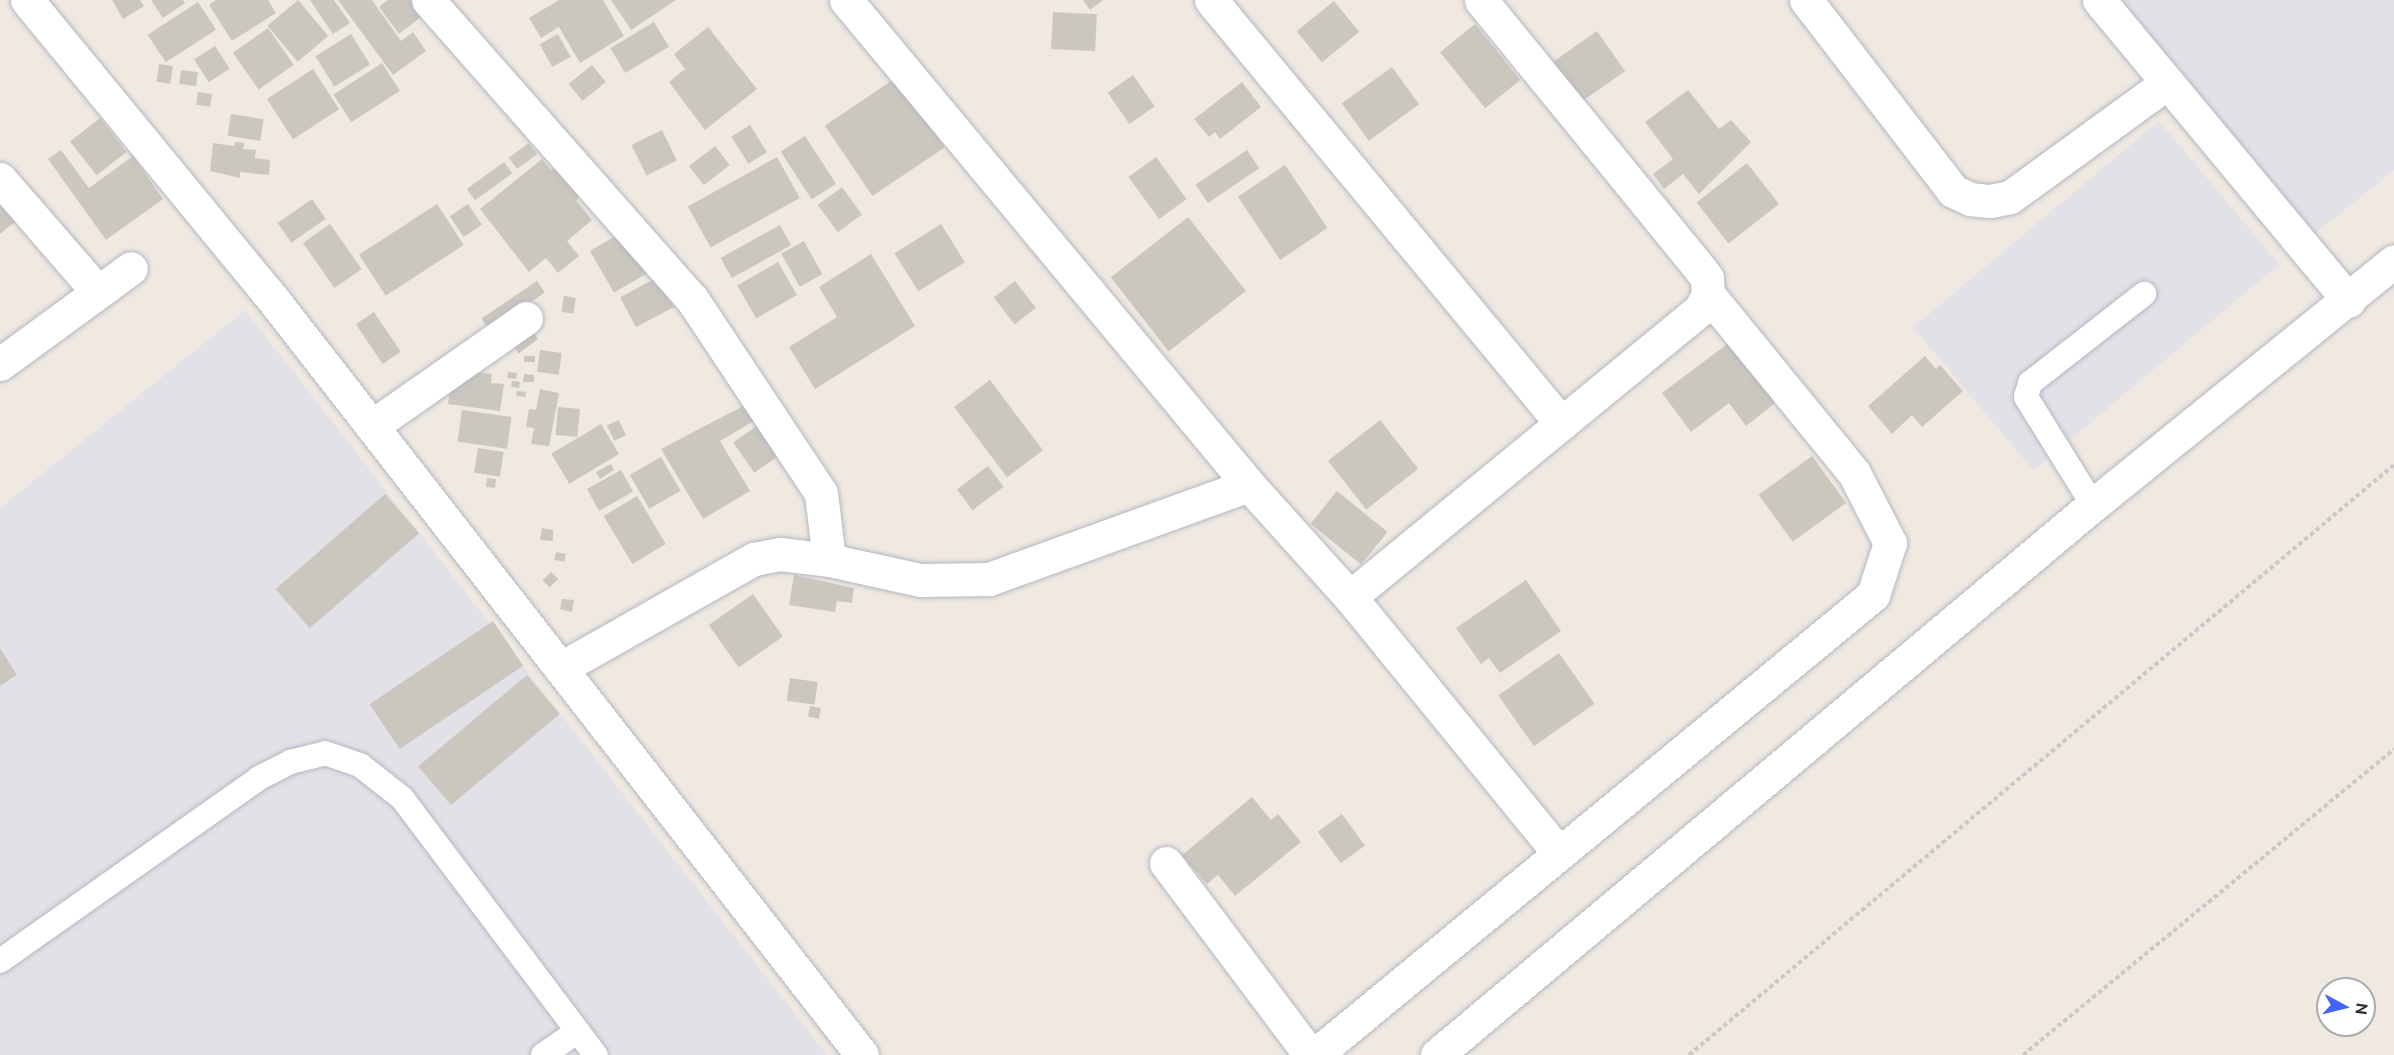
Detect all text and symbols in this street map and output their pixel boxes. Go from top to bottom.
north arrow [2316,977,2376,1037]
text: N [2352,1002,2372,1016]

